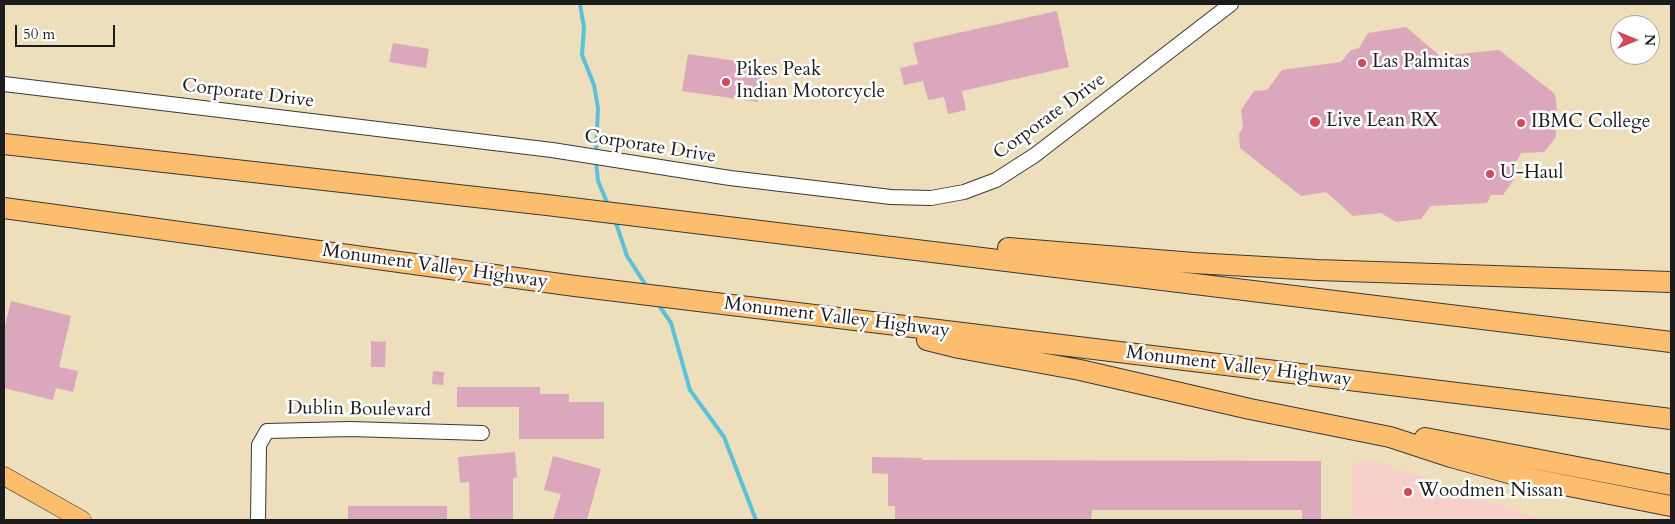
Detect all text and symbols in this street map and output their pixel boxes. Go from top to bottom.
scale bar [18,15,118,47]
north arrow [1610,15,1660,65]
text: 50 m [23,24,55,44]
text: N [1640,34,1659,46]
place label: Las Palmitas [1372,52,1469,74]
marker: Las Palmitas [1356,57,1368,69]
place label: Pikes Peak Indian Motorcycle [736,60,885,104]
street label: Corporate Drive [990,69,1110,165]
street label: Corporate Drive [181,75,315,113]
marker: Pikes Peak Indian Motorcycle [720,76,732,88]
place label: Live Lean RX [1326,111,1439,133]
place label: IBMC College [1531,112,1650,134]
marker: Live Lean RX [1308,115,1322,129]
marker: IBMC College [1515,117,1527,129]
street label: Corporate Drive [583,125,717,169]
place label: U-Haul [1500,163,1563,185]
marker: U-Haul [1484,168,1496,180]
street label: Monument Valley Highway [321,240,549,294]
street label: Monument Valley Highway [723,293,951,343]
street label: Monument Valley Highway [1125,342,1353,392]
street label: Dublin Boulevard [287,397,431,423]
place label: Woodmen Nissan [1418,481,1564,503]
marker: Woodmen Nissan [1402,486,1414,498]

